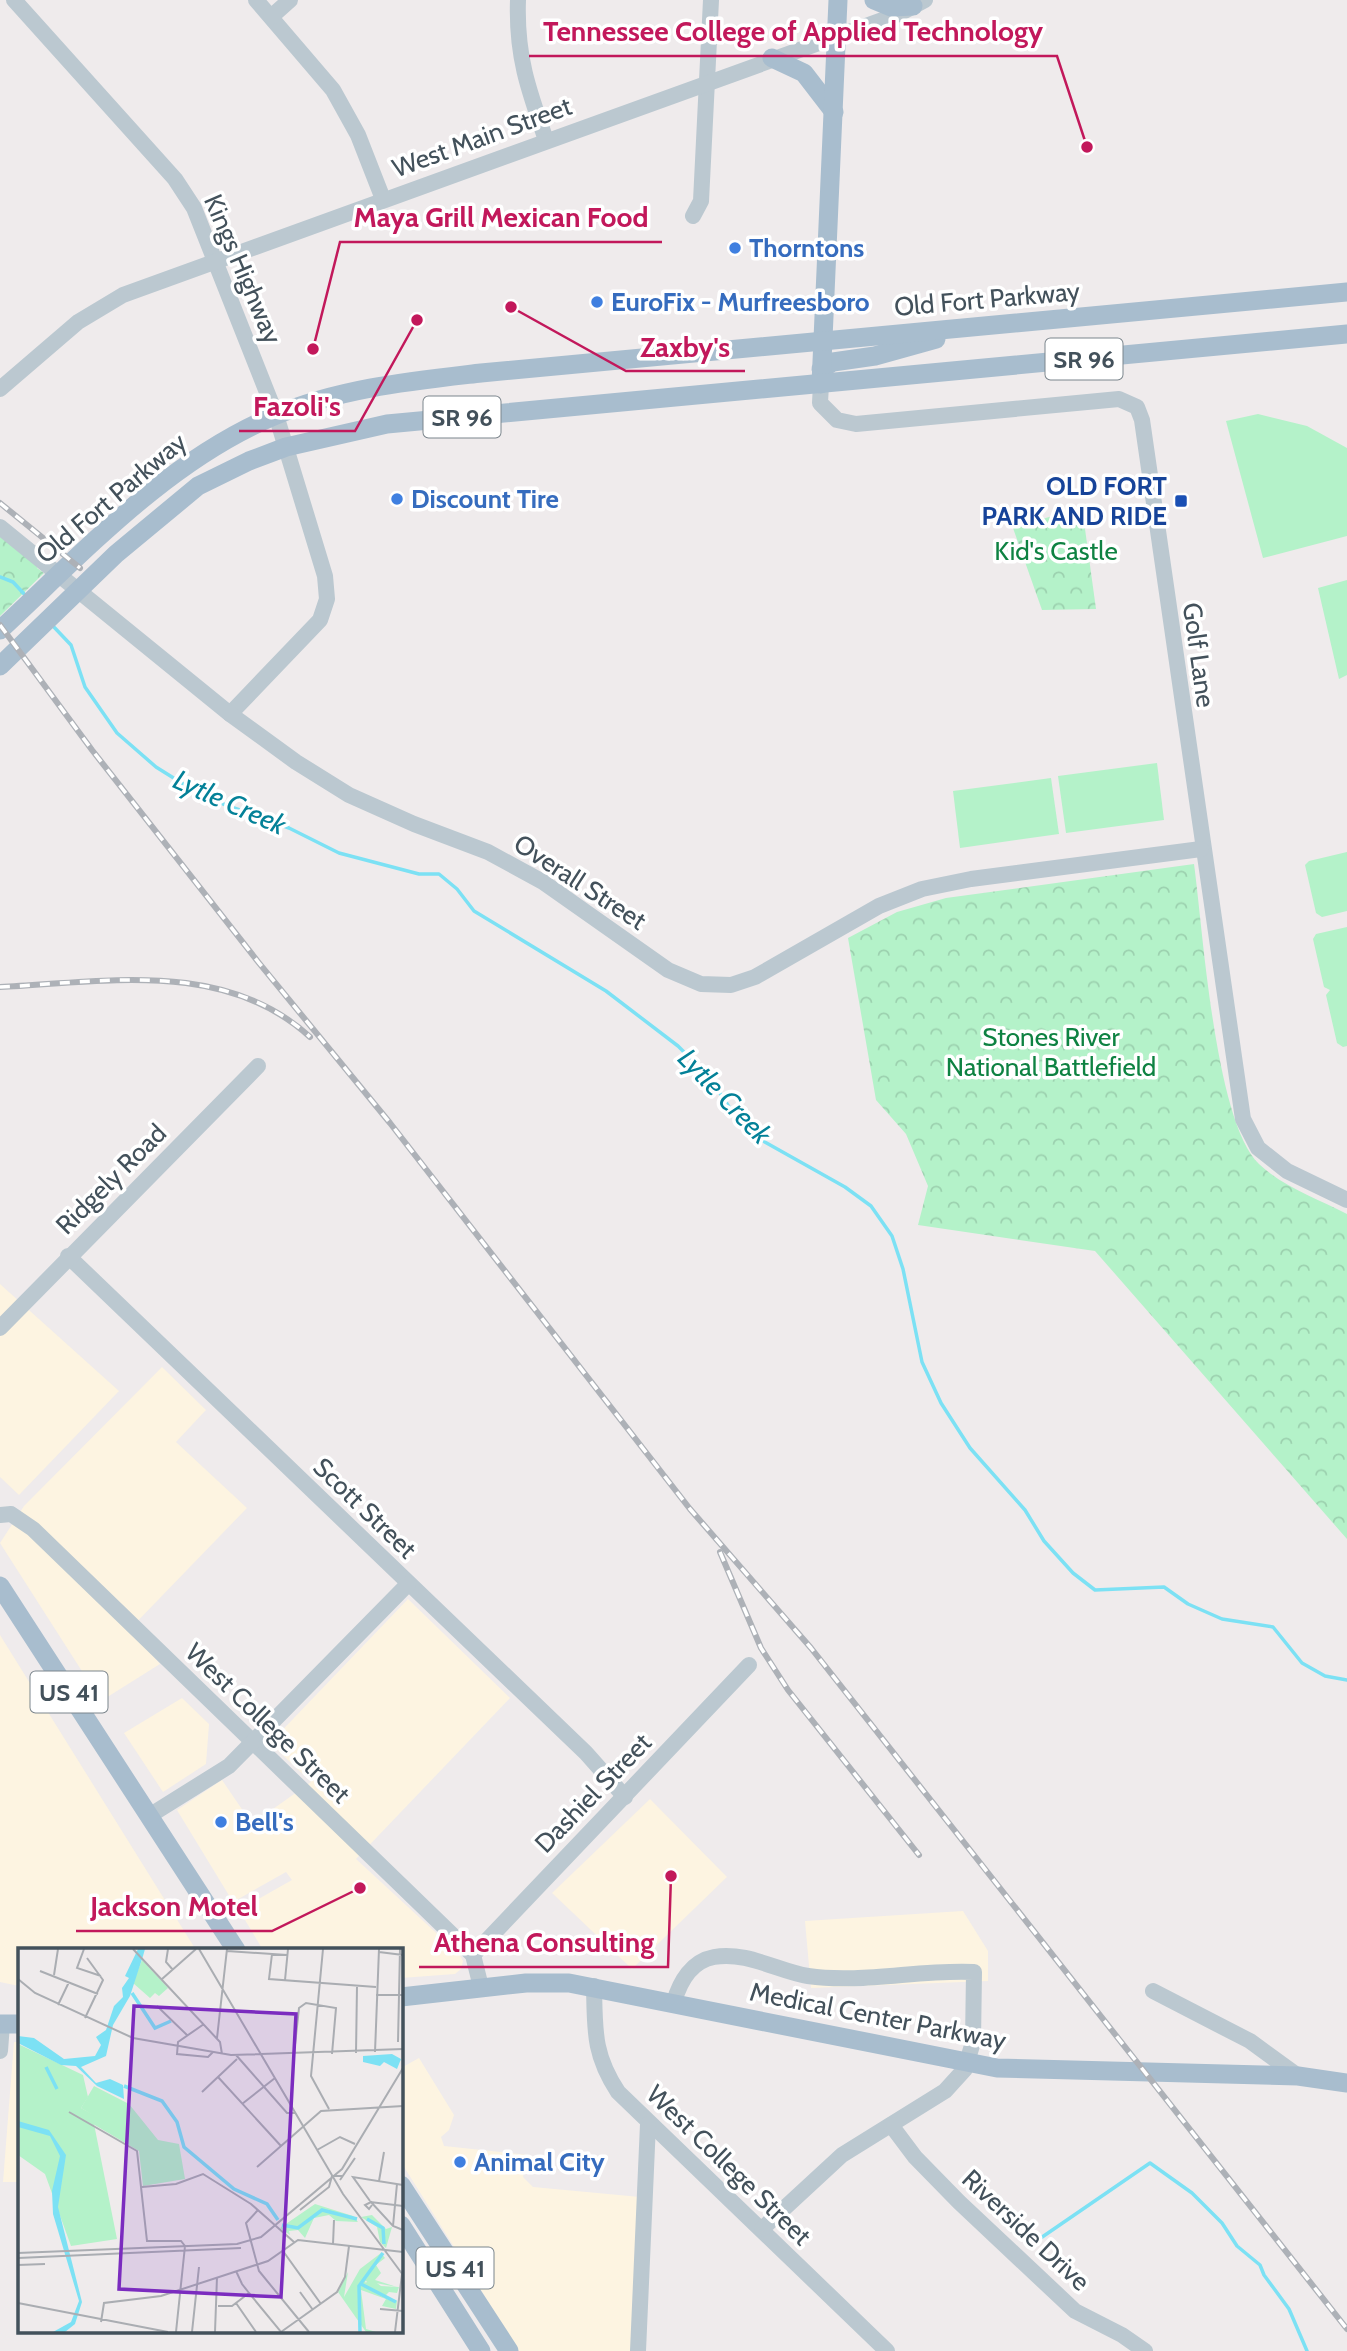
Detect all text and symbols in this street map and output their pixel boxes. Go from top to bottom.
callout: Tennessee College of Applied Technology [529,7,1057,56]
text: Tennessee College of Applied Technology [543,14,1043,48]
street label: West Main Street [388,90,576,184]
street label: Kings Highway [197,189,289,349]
callout: Maya Grill Mexican Food [340,193,662,242]
text: Maya Grill Mexican Food [354,200,648,234]
place label: Thorntons [749,232,864,264]
marker: Thorntons [727,240,743,256]
street label: Old Fort Parkway [893,275,1081,323]
place label: EuroFix - Murfreesboro [611,286,870,318]
marker: EuroFix - Murfreesboro [589,294,605,310]
callout: Zaxby's [626,322,745,371]
text: Zaxby's [640,330,730,364]
road number: SR 96 [1046,338,1122,380]
callout: Fazoli's [239,382,355,431]
text: Fazoli's [253,389,341,423]
road number: SR 96 [424,396,500,438]
street label: Old Fort Parkway [29,426,193,570]
place label: OLD FORT PARK AND RIDE [982,470,1168,532]
place label: Discount Tire [411,483,559,515]
marker: Discount Tire [389,491,405,507]
marker: OLD FORT PARK AND RIDE [1173,493,1189,509]
park label: Kid's Castle [994,535,1118,567]
street label: Golf Lane [1176,600,1222,710]
water label: Lytle Creek [168,762,292,842]
street label: Overall Street [508,827,652,937]
park label: Stones River National Battlefield [946,1021,1156,1083]
water label: Lytle Creek [671,1041,779,1152]
street label: Ridgely Road [49,1117,173,1241]
street label: Scott Street [307,1451,423,1565]
street label: West College Street [179,1636,357,1810]
road number: US 41 [31,1672,108,1712]
street label: Dashiel Street [528,1726,658,1859]
place label: Bell's [235,1806,294,1838]
marker: Bell's [213,1814,229,1830]
callout: Jackson Motel [76,1882,272,1931]
text: Jackson Motel [89,1889,258,1923]
callout: Athena Consulting [419,1918,668,1967]
text: Athena Consulting [434,1925,654,1959]
inset map [18,1948,402,2334]
street label: Medical Center Parkway [747,1975,1009,2057]
street label: West College Street [640,2078,818,2252]
place label: Animal City [474,2146,605,2178]
marker: Animal City [452,2154,468,2170]
street label: Riverside Drive [955,2163,1097,2297]
road number: US 41 [416,2248,494,2288]

